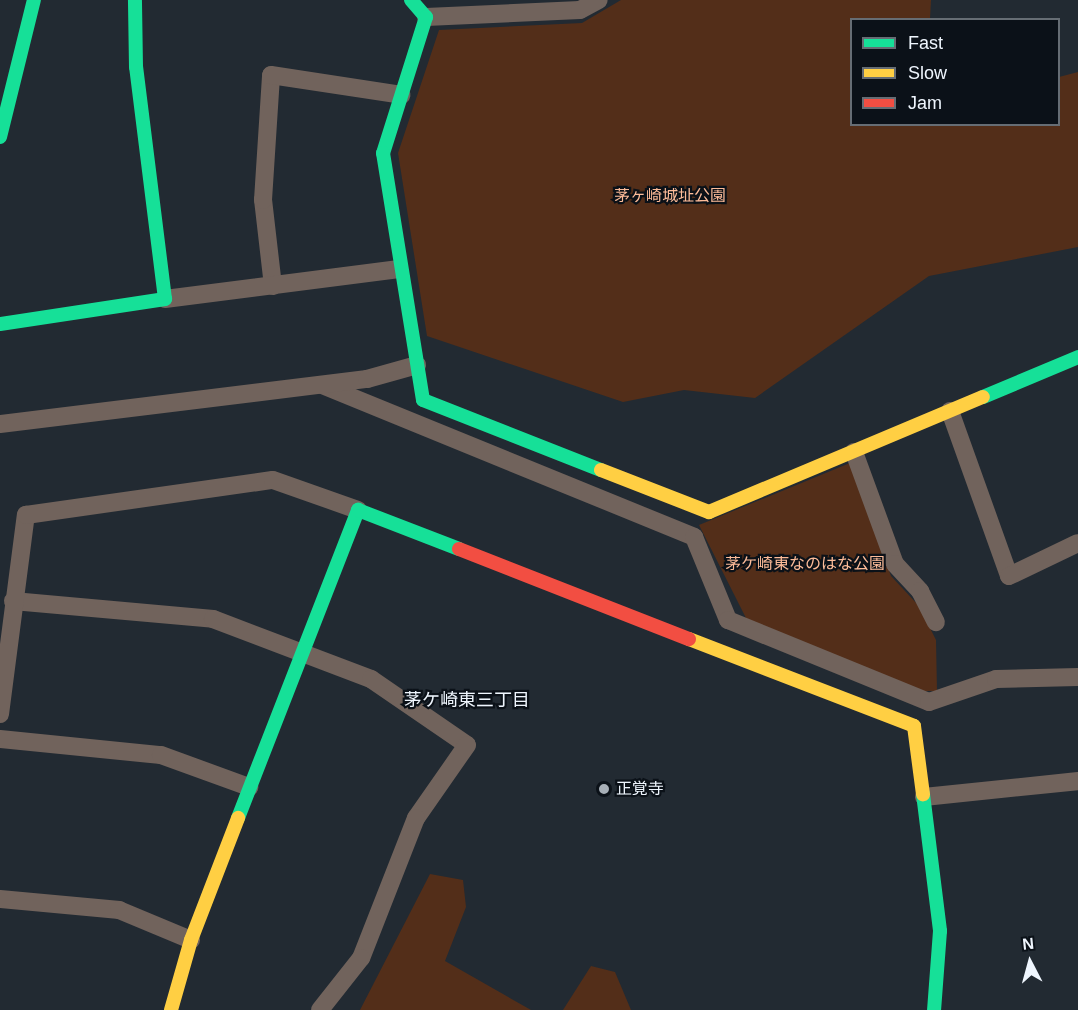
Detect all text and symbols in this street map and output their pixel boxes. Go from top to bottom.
legend [850,18,1060,126]
text: Fast [908,33,943,53]
text: Slow [908,63,947,83]
text: Jam [908,93,942,113]
park label: 茅ヶ崎城址公園 [614,186,726,206]
park label: 茅ケ崎東なのはな公園 [725,554,885,574]
district label: 茅ケ崎東三丁目 [404,689,530,711]
place label: 正覚寺 [616,779,664,799]
marker: 正覚寺 [597,782,611,796]
north arrow [1000,932,1060,992]
text: N [1021,935,1035,953]

